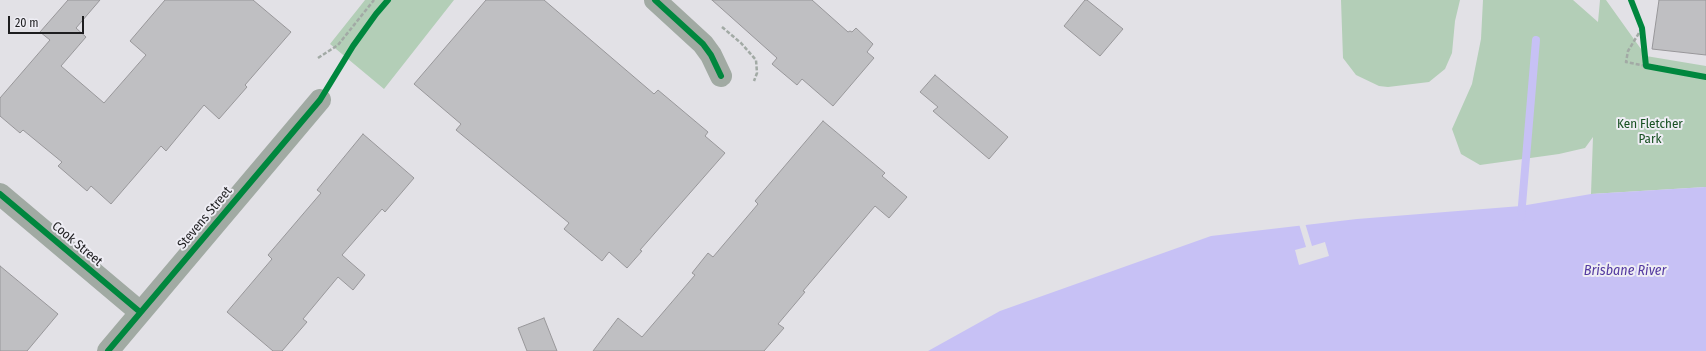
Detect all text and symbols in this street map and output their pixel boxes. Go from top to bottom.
scale bar [10,8,86,34]
text: 20 m [15,16,39,30]
park label: Ken Fletcher Park [1617,116,1683,147]
street label: Stevens Street [174,184,236,252]
street label: Cook Street [49,218,105,270]
water label: Brisbane River [1584,263,1666,279]

